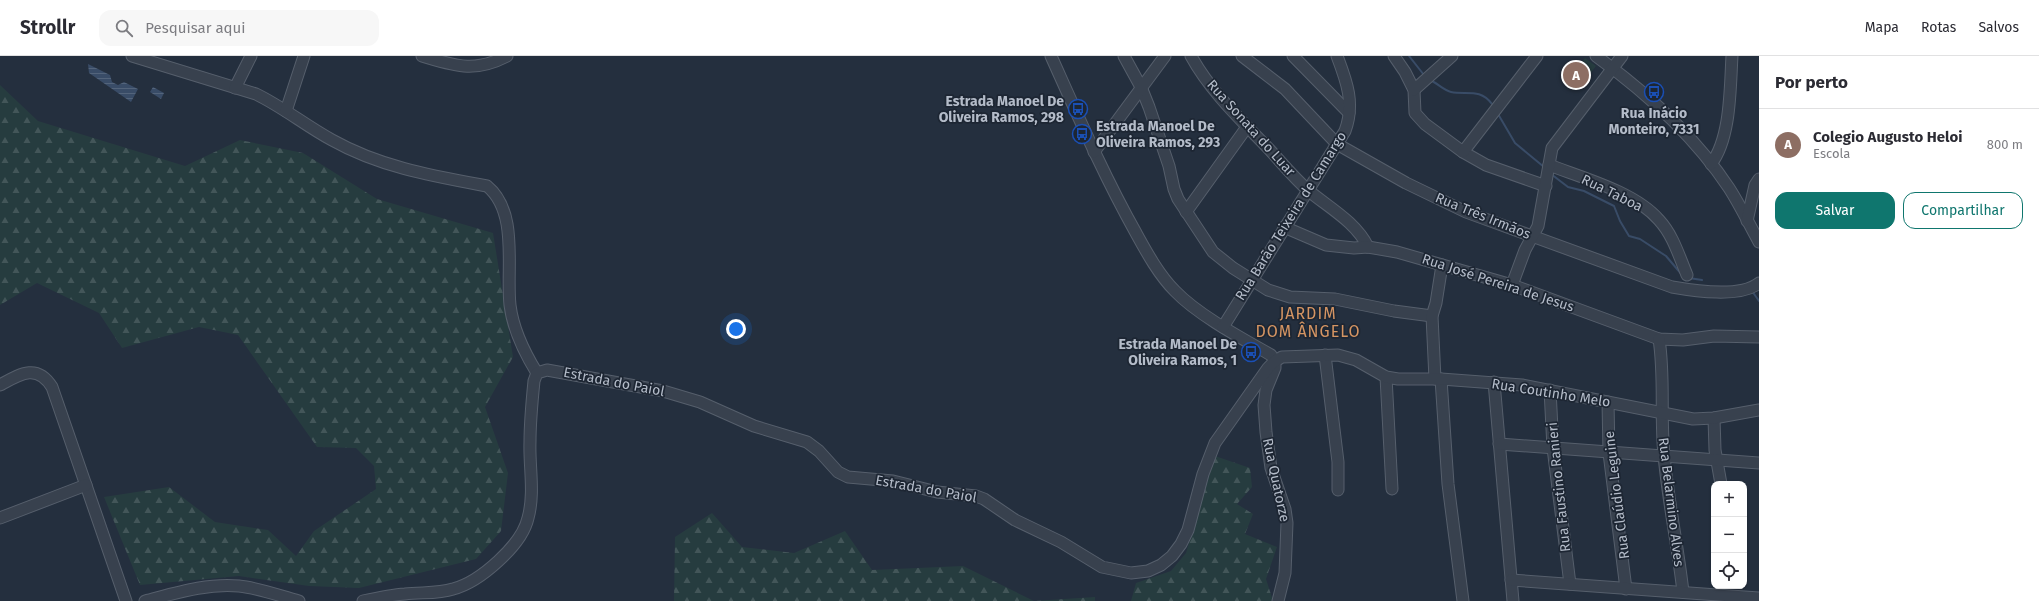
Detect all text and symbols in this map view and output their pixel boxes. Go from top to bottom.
search box [99,10,379,46]
text: Strollr [20,16,75,39]
icon: search [113,17,135,39]
text: Pesquisar aqui [145,19,246,37]
text: Mapa [1865,19,1899,36]
text: Rotas [1921,19,1956,36]
text: Salvos [1978,19,2019,36]
pin: A [1563,60,1589,90]
text: Por perto [1775,72,1848,93]
street label: Rua Sonata do Luar [1203,76,1299,180]
bus stop icon: Rua Inácio Monteiro, 7331 [1643,81,1665,103]
place label: Estrada Manoel De Oliveira Ramos, 298 [939,93,1064,126]
bus stop icon: Estrada Manoel De Oliveira Ramos, 298 [1067,98,1089,120]
place label: Rua Inácio Monteiro, 7331 [1608,105,1700,138]
place label: Estrada Manoel De Oliveira Ramos, 293 [1096,118,1220,151]
bus stop icon: Estrada Manoel De Oliveira Ramos, 293 [1071,123,1093,145]
street label: Rua Barão Teixeira de Camargo [1232,128,1350,304]
text: Colegio Augusto Heloi [1813,128,1962,146]
text: A [1784,137,1792,152]
text: 800 m [1987,137,2023,152]
text: Escola [1813,146,1850,161]
street label: Rua Taboa [1579,171,1645,215]
street label: Rua Três Irmãos [1433,189,1534,243]
button: Salvar [1775,192,1895,229]
button: Compartilhar [1903,192,2023,229]
street label: Rua José Pereira de Jesus [1420,250,1577,316]
district label: JARDIM DOM ÂNGELO [1255,304,1361,341]
your location [726,319,746,339]
place label: Estrada Manoel De Oliveira Ramos, 1 [1118,336,1237,369]
bus stop icon: Estrada Manoel De Oliveira Ramos, 1 [1240,341,1262,363]
street label: Estrada do Paiol [562,364,666,400]
street label: Rua Coutinho Melo [1490,375,1612,411]
street label: Rua Faustino Ranieri [1544,421,1574,553]
street label: Rua Claúdio Leguine [1601,430,1633,560]
street label: Rua Belarmino Alves [1655,436,1687,568]
street label: Rua Quatorze [1259,437,1293,523]
street label: Estrada do Paiol [874,472,978,506]
map controls [1711,481,1747,589]
button: + [1711,481,1747,517]
button: − [1711,517,1747,553]
button: locate [1711,553,1747,589]

